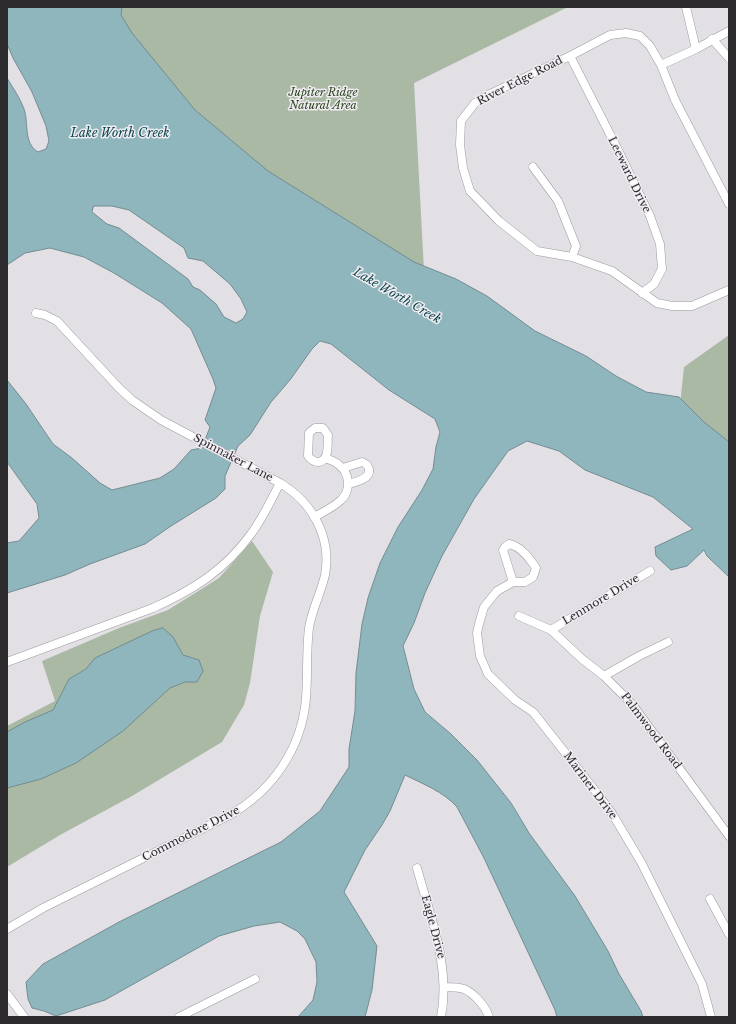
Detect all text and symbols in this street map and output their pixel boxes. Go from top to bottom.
street label: River Edge Road [475,54,565,108]
park label: Jupiter Ridge Natural Area [289,86,357,112]
water label: Lake Worth Creek [71,127,169,141]
street label: Leeward Drive [605,135,653,215]
water label: Lake Worth Creek [351,265,443,327]
street label: Spinnaker Lane [191,431,275,485]
street label: Lenmore Drive [560,572,642,628]
street label: Palmwood Road [618,690,684,772]
street label: Mariner Drive [560,750,620,822]
street label: Commodore Drive [140,804,242,864]
street label: Eagle Drive [418,894,448,960]

